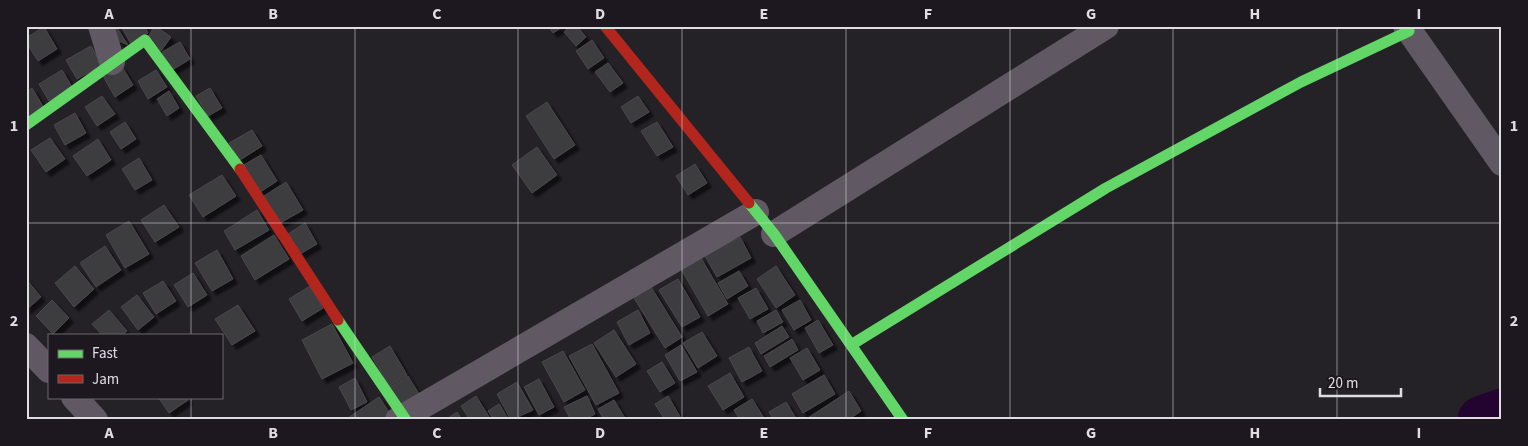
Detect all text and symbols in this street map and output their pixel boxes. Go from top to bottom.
text: A [103,3,114,25]
text: B [268,3,278,25]
text: C [432,3,442,25]
text: D [595,3,605,25]
text: E [760,3,768,25]
text: F [924,3,932,25]
text: G [1086,3,1096,25]
text: H [1250,3,1260,25]
text: I [1417,3,1421,25]
text: 1 [10,115,18,137]
text: 1 [1510,115,1518,137]
text: 2 [10,310,18,332]
text: 2 [1510,310,1518,332]
legend [48,334,222,398]
text: Fast [92,343,118,364]
scale bar [1320,366,1402,398]
text: Jam [92,369,119,390]
text: 20 m [1328,373,1358,394]
text: A [103,422,114,444]
text: B [268,422,278,444]
text: C [432,422,442,444]
text: D [595,422,605,444]
text: E [760,422,768,444]
text: F [924,422,932,444]
text: G [1086,422,1096,444]
text: H [1250,422,1260,444]
text: I [1417,422,1421,444]

